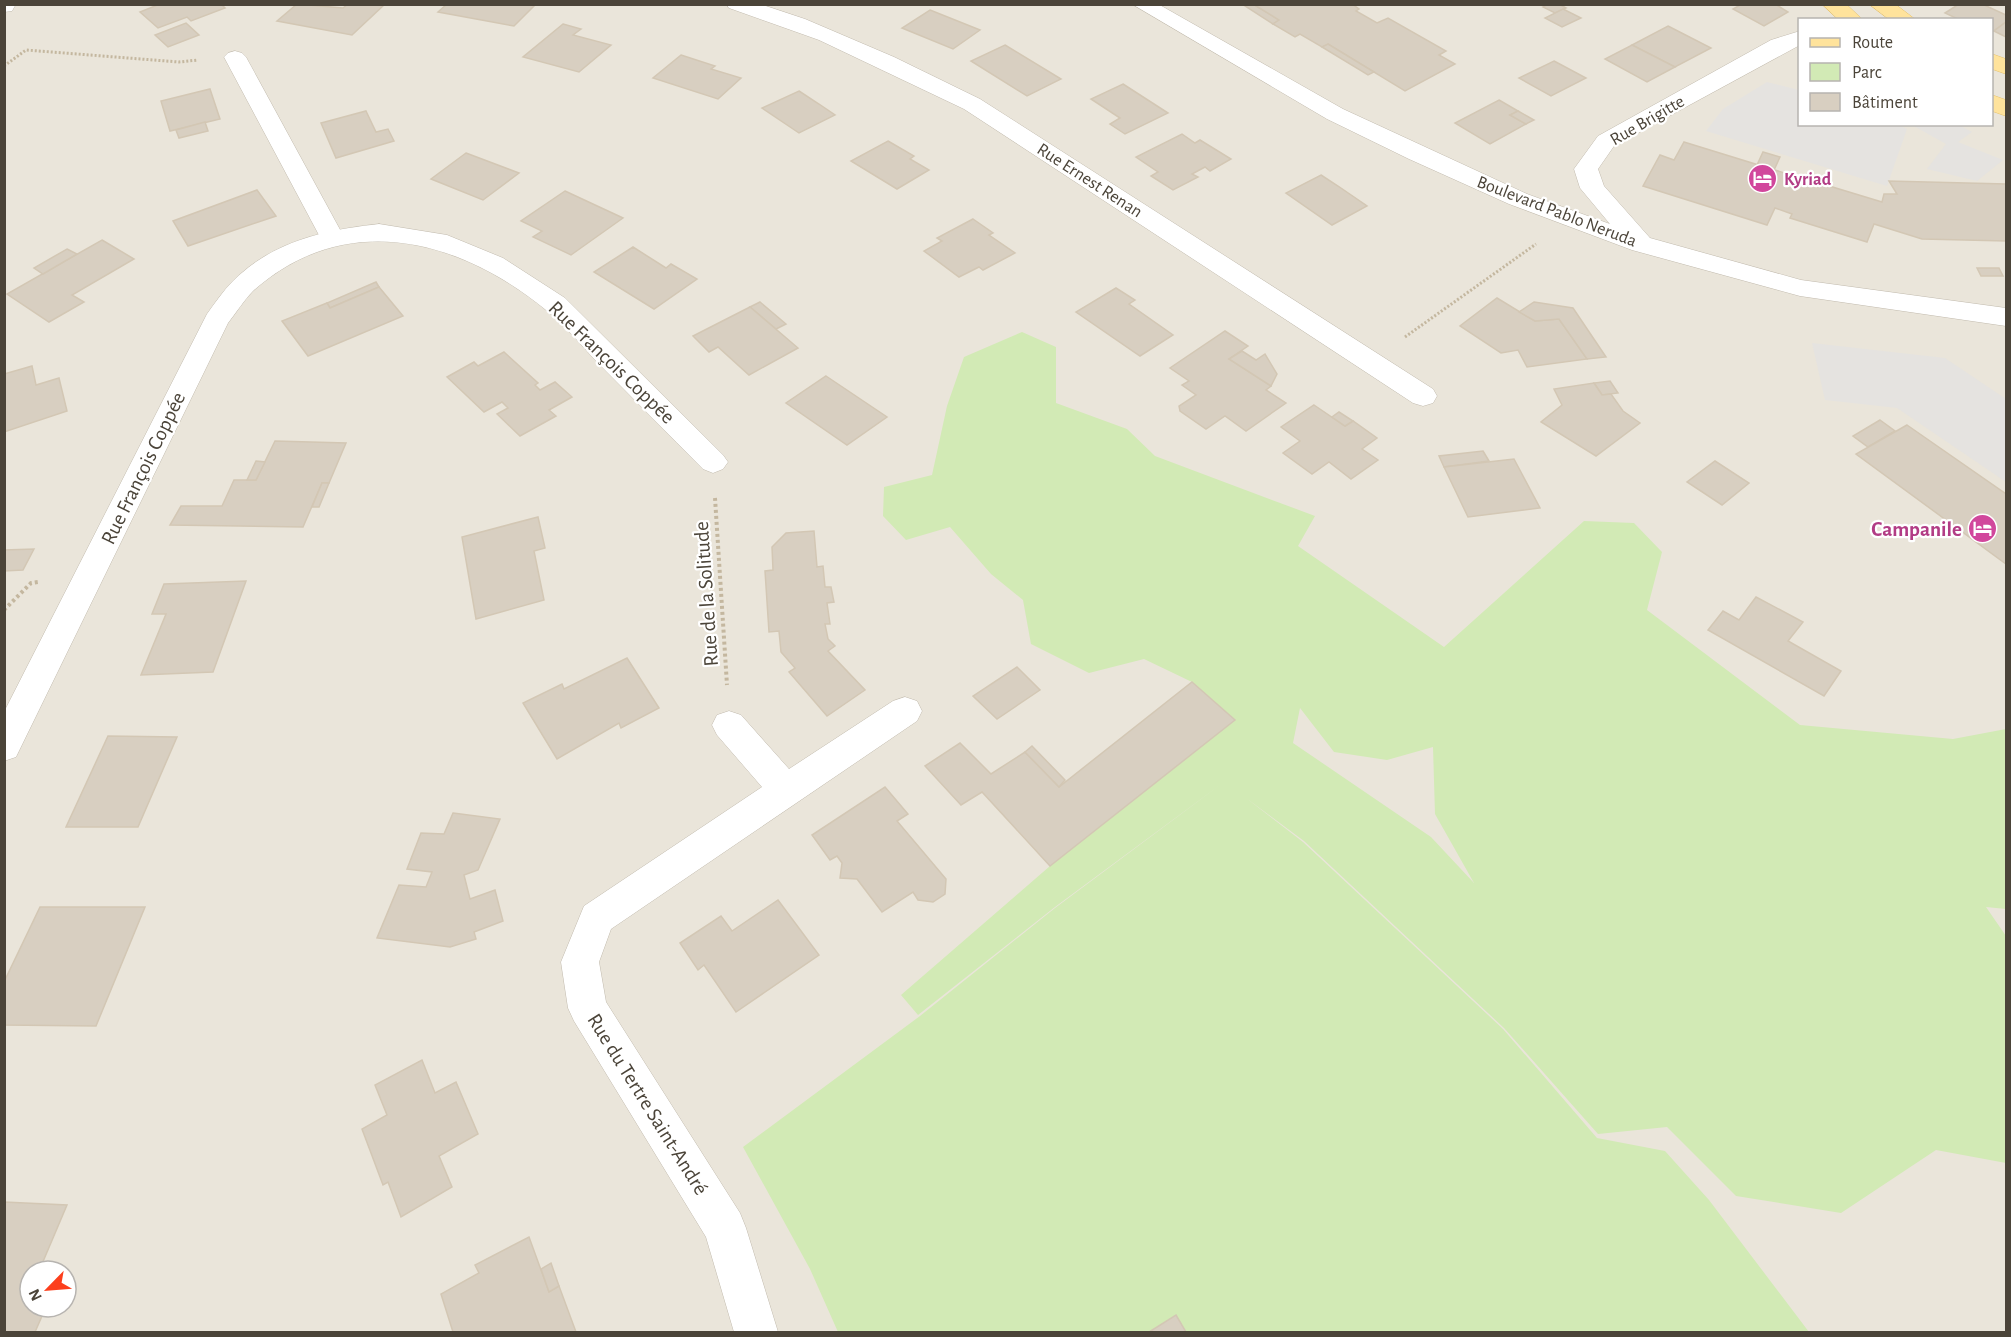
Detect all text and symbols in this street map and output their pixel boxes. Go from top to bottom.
legend [1798,18,1993,126]
text: Route [1852,34,1893,52]
text: Parc [1852,64,1882,82]
street label: Rue Brigitte [1607,92,1688,149]
text: Bâtiment [1852,94,1918,112]
street label: Rue Ernest Renan [1034,140,1145,222]
hotel icon: Kyriad [1747,163,1779,195]
place label: Kyriad [1784,171,1832,189]
street label: Boulevard Pablo Neruda [1474,173,1639,251]
street label: Rue François Coppée [544,297,679,428]
street label: Rue François Coppée [98,389,189,548]
hotel icon: Campanile [1967,513,1999,545]
place label: Campanile [1871,519,1962,540]
street label: Rue de la Solitude [691,521,722,667]
street label: Rue du Tertre Saint-André [583,1010,712,1198]
north arrow [18,1259,78,1319]
text: N [26,1286,45,1303]

